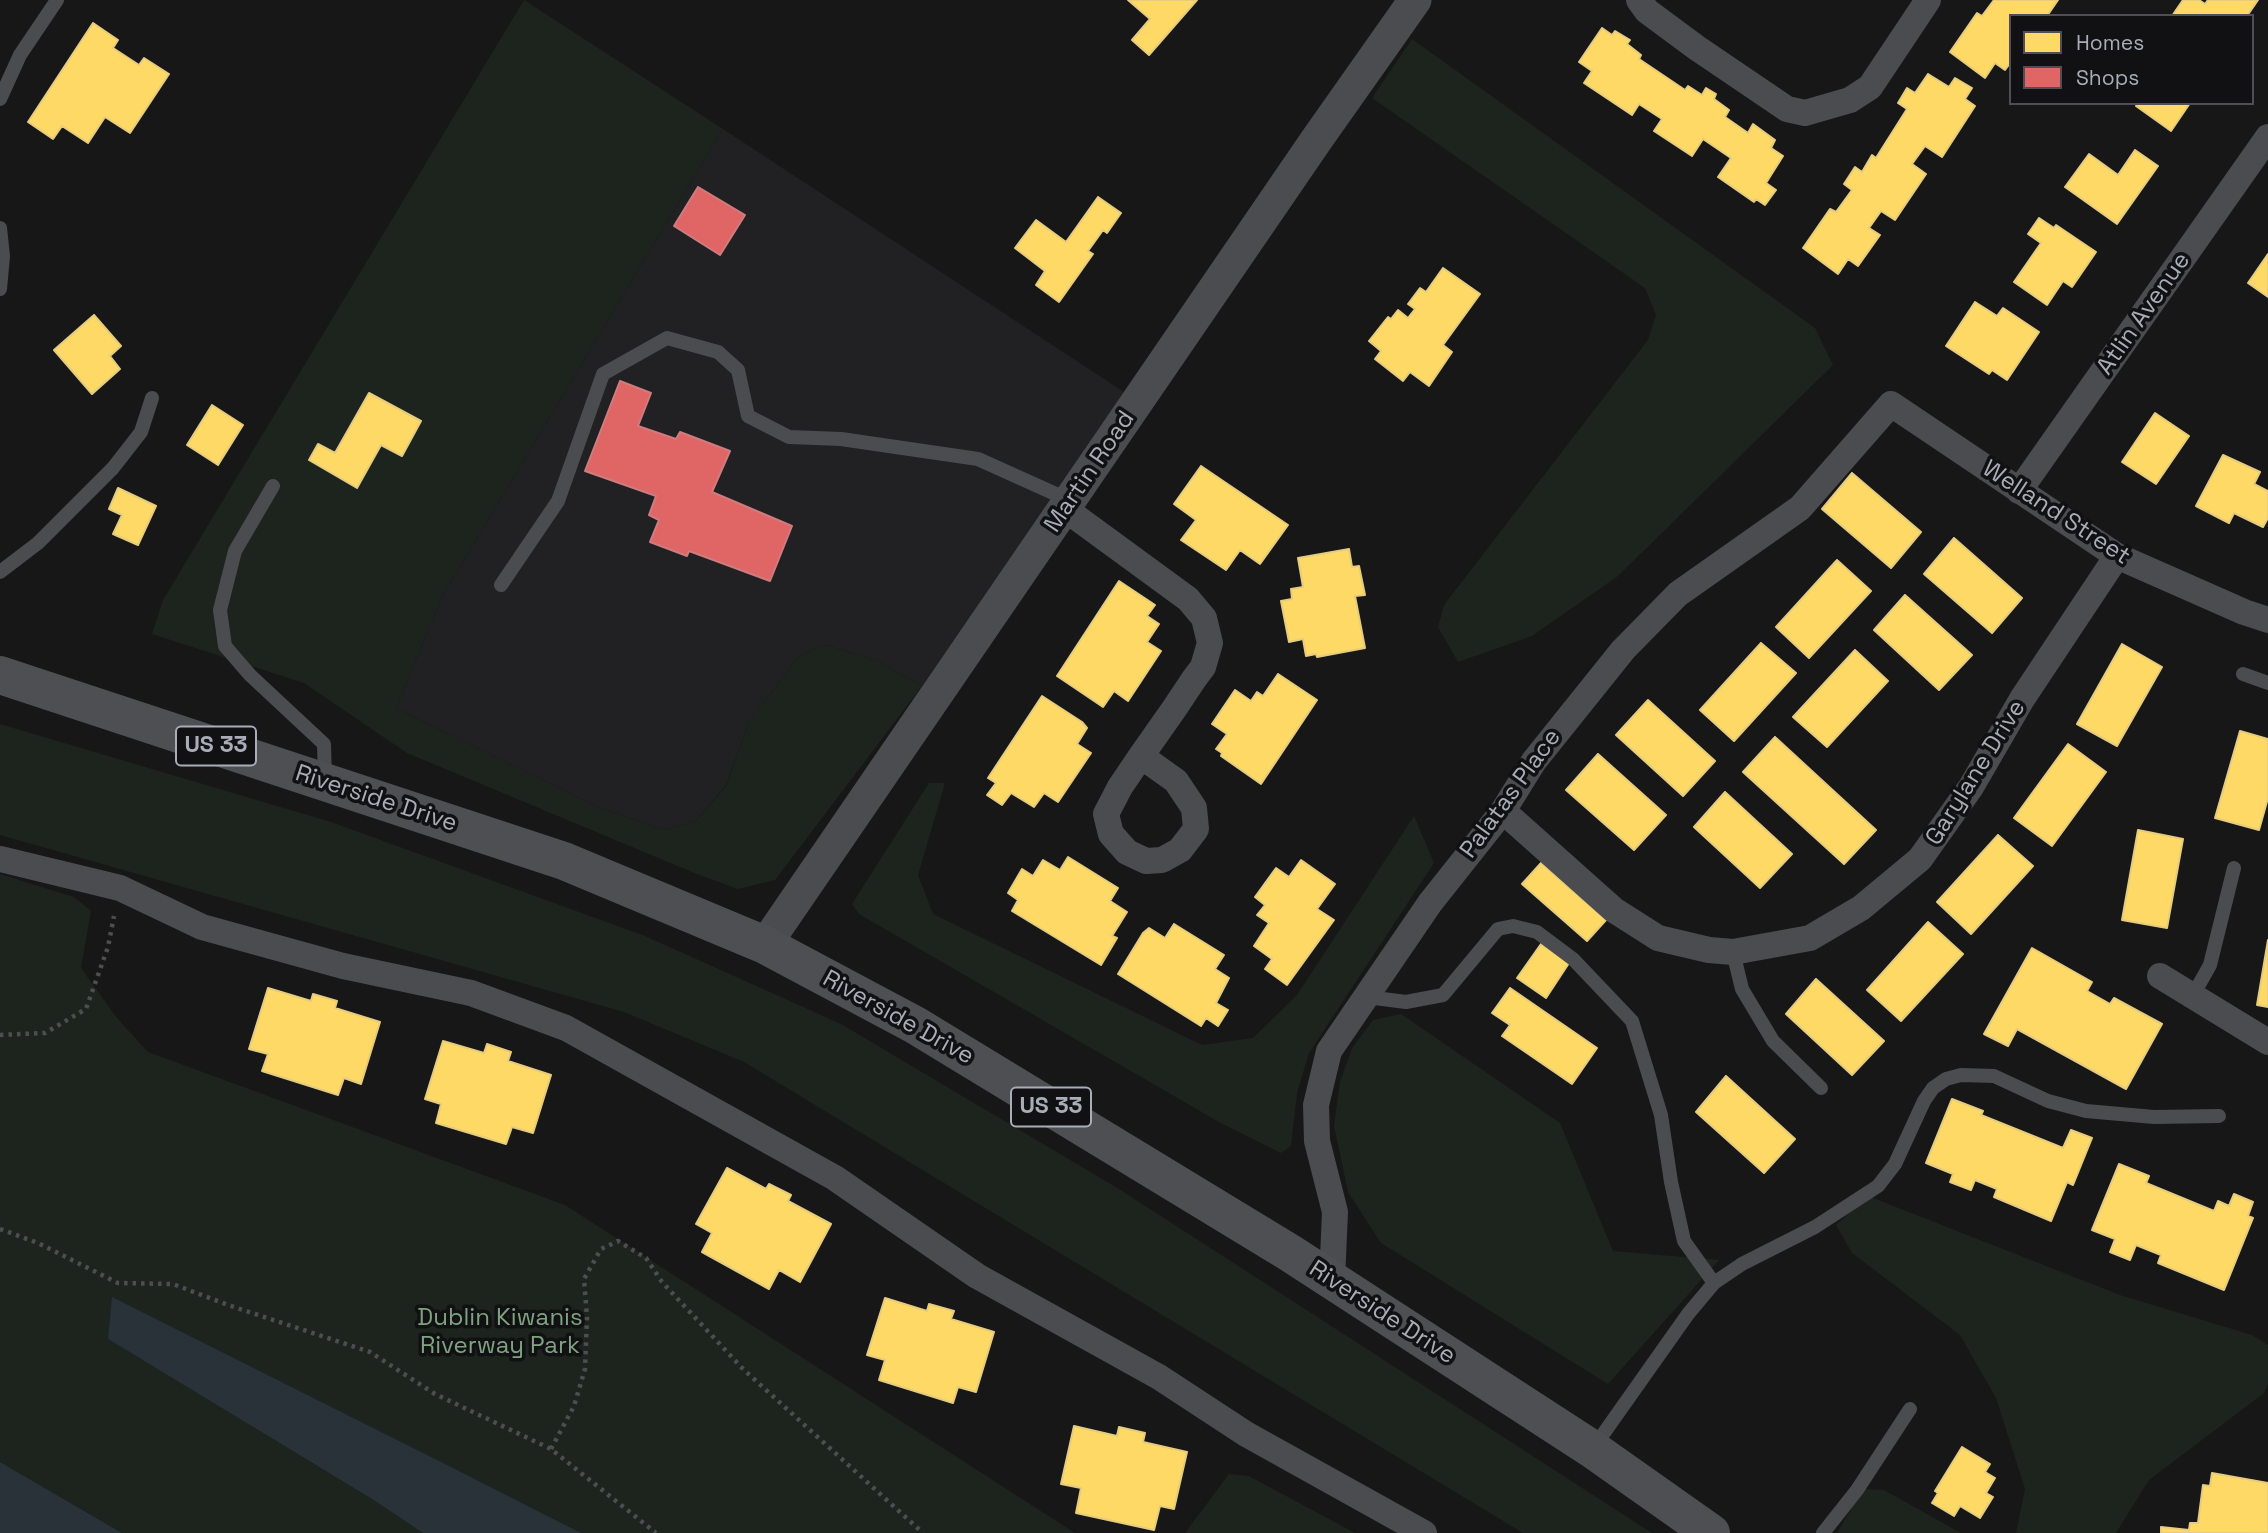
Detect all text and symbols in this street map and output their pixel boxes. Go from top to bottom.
legend [2009,14,2254,105]
text: Homes [2076,29,2144,56]
text: Shops [2076,64,2139,91]
street label: Atlin Avenue [2091,247,2197,381]
street label: Martin Road [1039,406,1141,538]
street label: Welland Street [1977,455,2135,571]
street label: Garylane Drive [1920,695,2032,851]
street label: Palatas Place [1454,724,1568,864]
road number: US 33 [176,726,256,766]
street label: Riverside Drive [291,759,461,839]
street label: Riverside Drive [817,965,979,1071]
road number: US 33 [1011,1088,1091,1126]
street label: Riverside Drive [1304,1255,1460,1371]
park label: Dublin Kiwanis Riverway Park [417,1304,583,1360]

